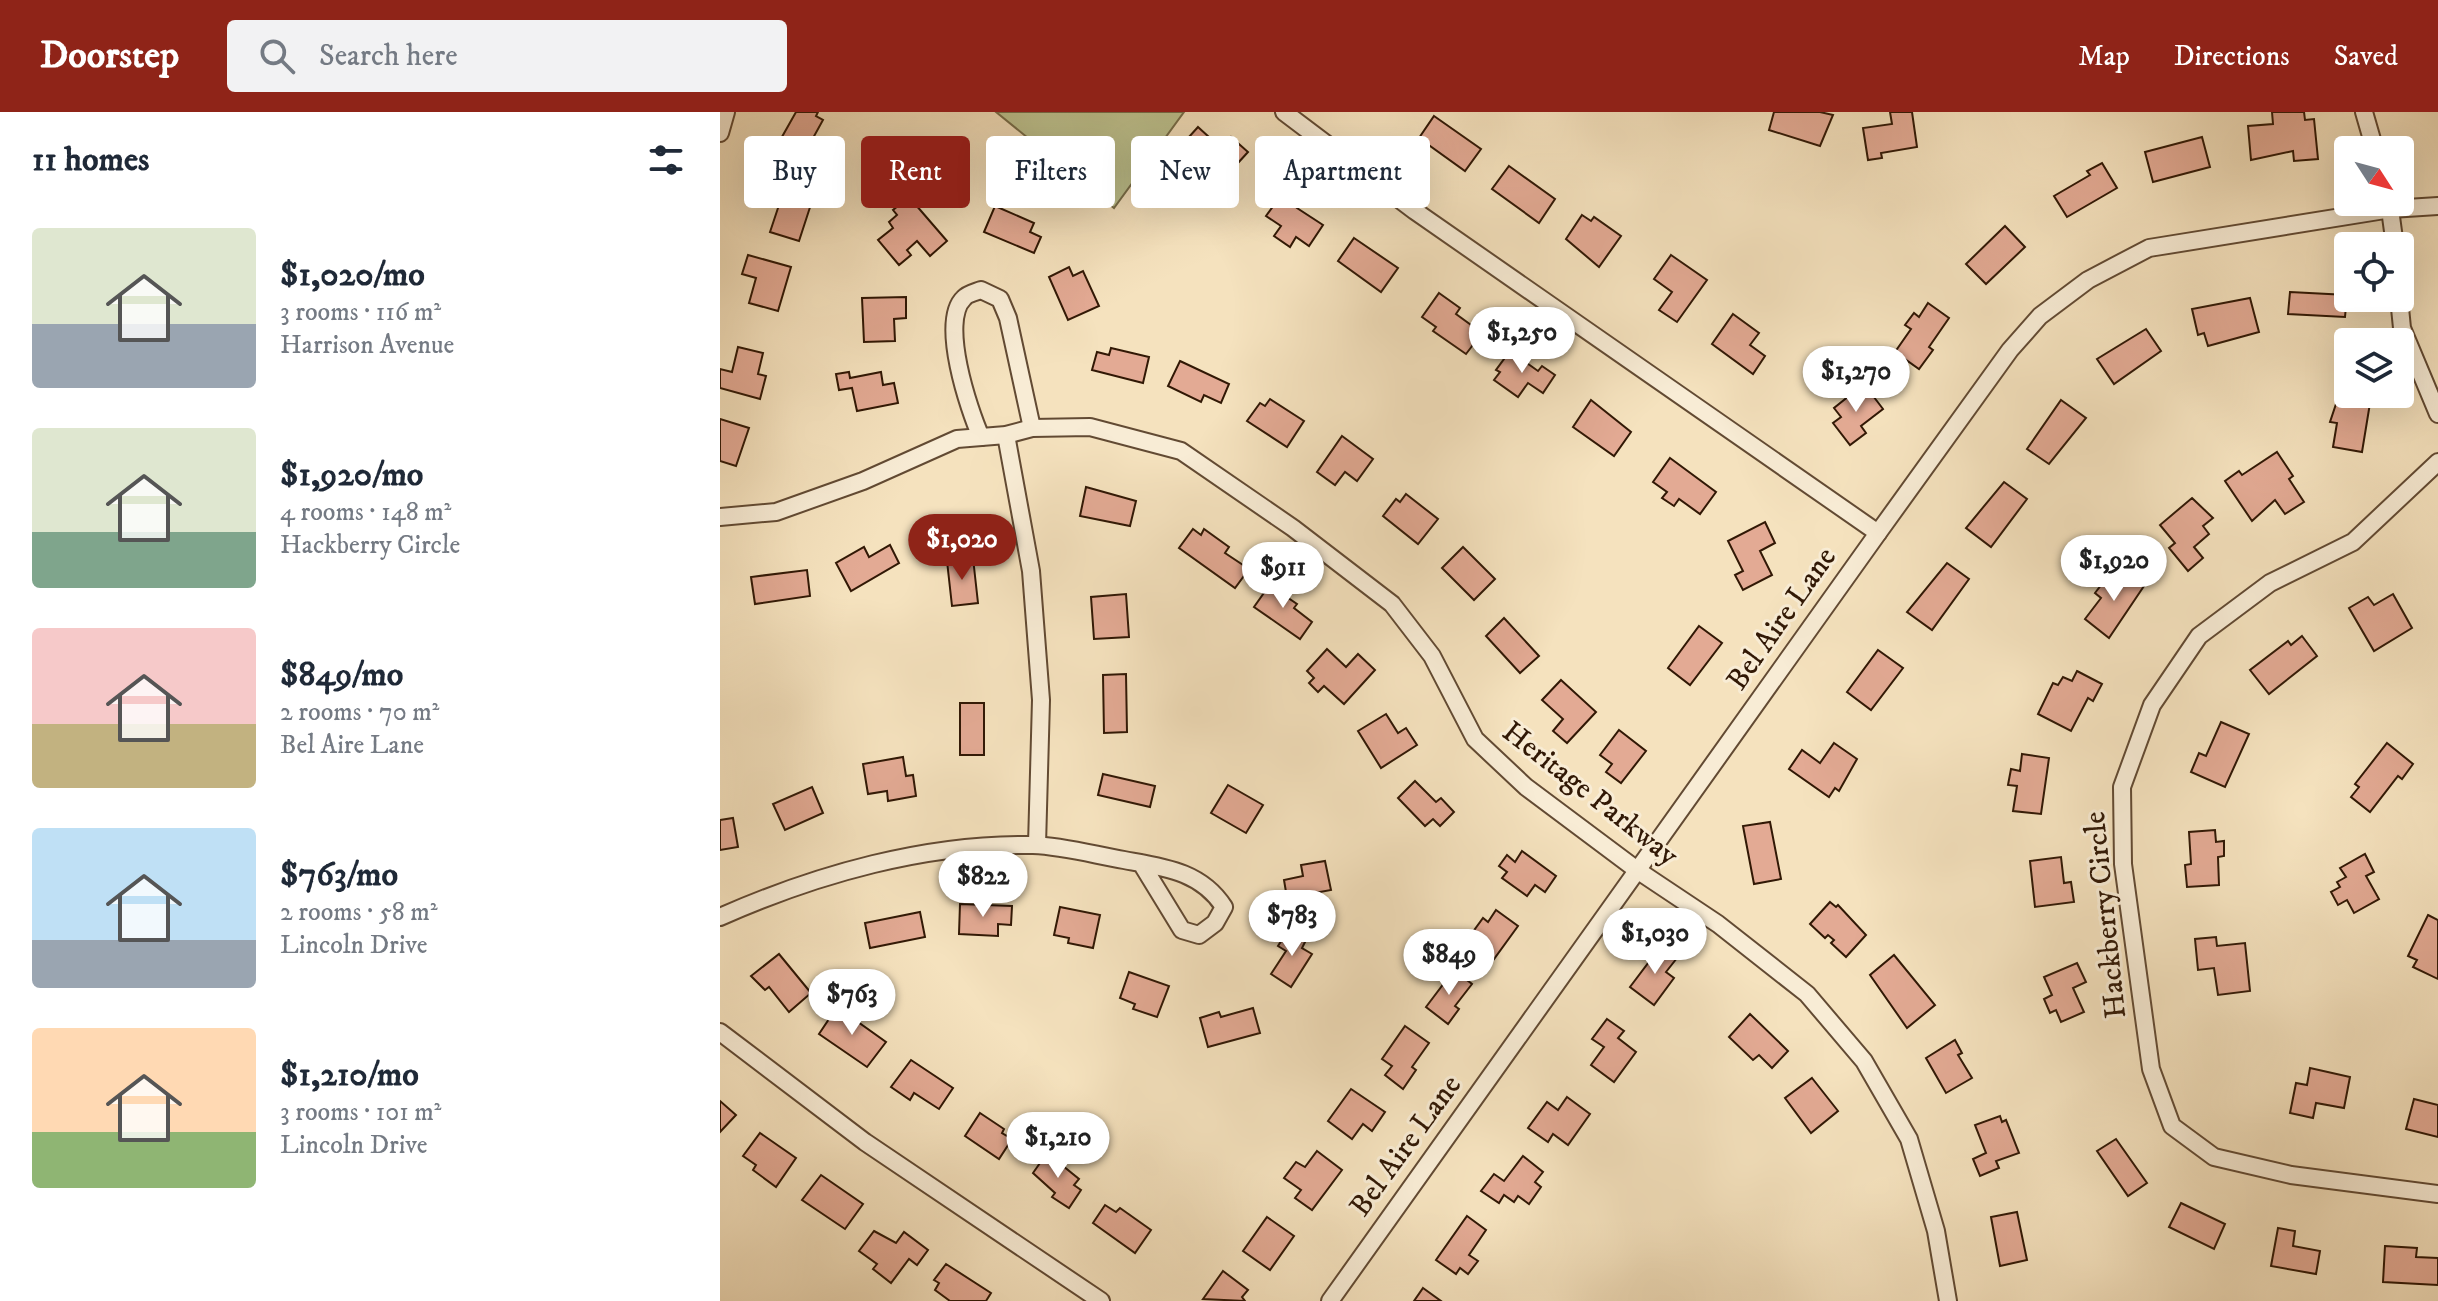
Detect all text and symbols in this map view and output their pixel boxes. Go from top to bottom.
search box [227,20,787,92]
text: Doorstep [40,32,179,80]
icon: search [255,34,299,78]
text: Search here [319,38,458,75]
text: Map [2078,39,2130,74]
text: Directions [2174,39,2290,74]
text: Saved [2334,39,2398,74]
chip: Buy [744,136,845,208]
chip: Rent [861,136,970,208]
chip: Filters [986,136,1115,208]
chip: New [1131,136,1239,208]
chip: Apartment [1255,136,1430,208]
north arrow [2334,136,2414,216]
map controls [2334,136,2414,408]
icon: filters [644,138,688,182]
text: 11 homes [32,139,149,181]
button: locate [2334,232,2414,312]
text: $1,020/mo [280,254,425,296]
icon: home [96,260,192,356]
text: 3 rooms · 116 m² [280,296,441,329]
pin: $1,250 [1457,307,1587,375]
text: $1,250 [1487,316,1557,349]
button: layers [2334,328,2414,408]
text: Harrison Avenue [280,329,454,362]
pin: $1,270 [1791,346,1921,414]
text: $1,270 [1821,355,1891,388]
text: $1,920/mo [280,454,423,496]
icon: home [96,460,192,556]
text: 4 rooms · 148 m² [280,496,451,529]
pin: $1,020 [897,514,1027,582]
text: $1,020 [926,523,998,556]
text: Hackberry Circle [280,529,460,562]
pin: $1,920 [2049,535,2179,603]
street label: Bel Aire Lane [1719,540,1845,698]
pin: $911 [1236,542,1330,610]
text: $1,920 [2079,544,2149,577]
text: $911 [1260,551,1306,584]
text: $849/mo [280,654,403,696]
icon: home [96,660,192,756]
text: 2 rooms · 70 m² [280,696,439,729]
street label: Heritage Parkway [1494,714,1686,875]
text: Bel Aire Lane [280,729,424,762]
street label: Hackberry Circle [2077,810,2135,1020]
pin: $822 [936,851,1030,919]
text: $763/mo [280,854,398,896]
icon: home [96,860,192,956]
text: $822 [957,860,1009,893]
pin: $783 [1245,890,1339,958]
text: 2 rooms · 58 m² [280,896,438,929]
text: $783 [1267,899,1317,932]
pin: $1,030 [1590,908,1720,976]
text: $1,030 [1621,917,1689,950]
text: Lincoln Drive [280,929,428,962]
pin: $849 [1402,929,1496,997]
text: $849 [1421,938,1477,971]
pin: $763 [805,969,899,1037]
text: $763 [826,978,878,1011]
text: $1,210/mo [280,1054,419,1096]
icon: home [96,1060,192,1156]
street label: Bel Aire Lane [1342,1068,1470,1224]
text: 3 rooms · 101 m² [280,1096,441,1129]
pin: $1,210 [993,1112,1123,1180]
text: $1,210 [1025,1121,1091,1154]
text: Lincoln Drive [280,1129,428,1162]

